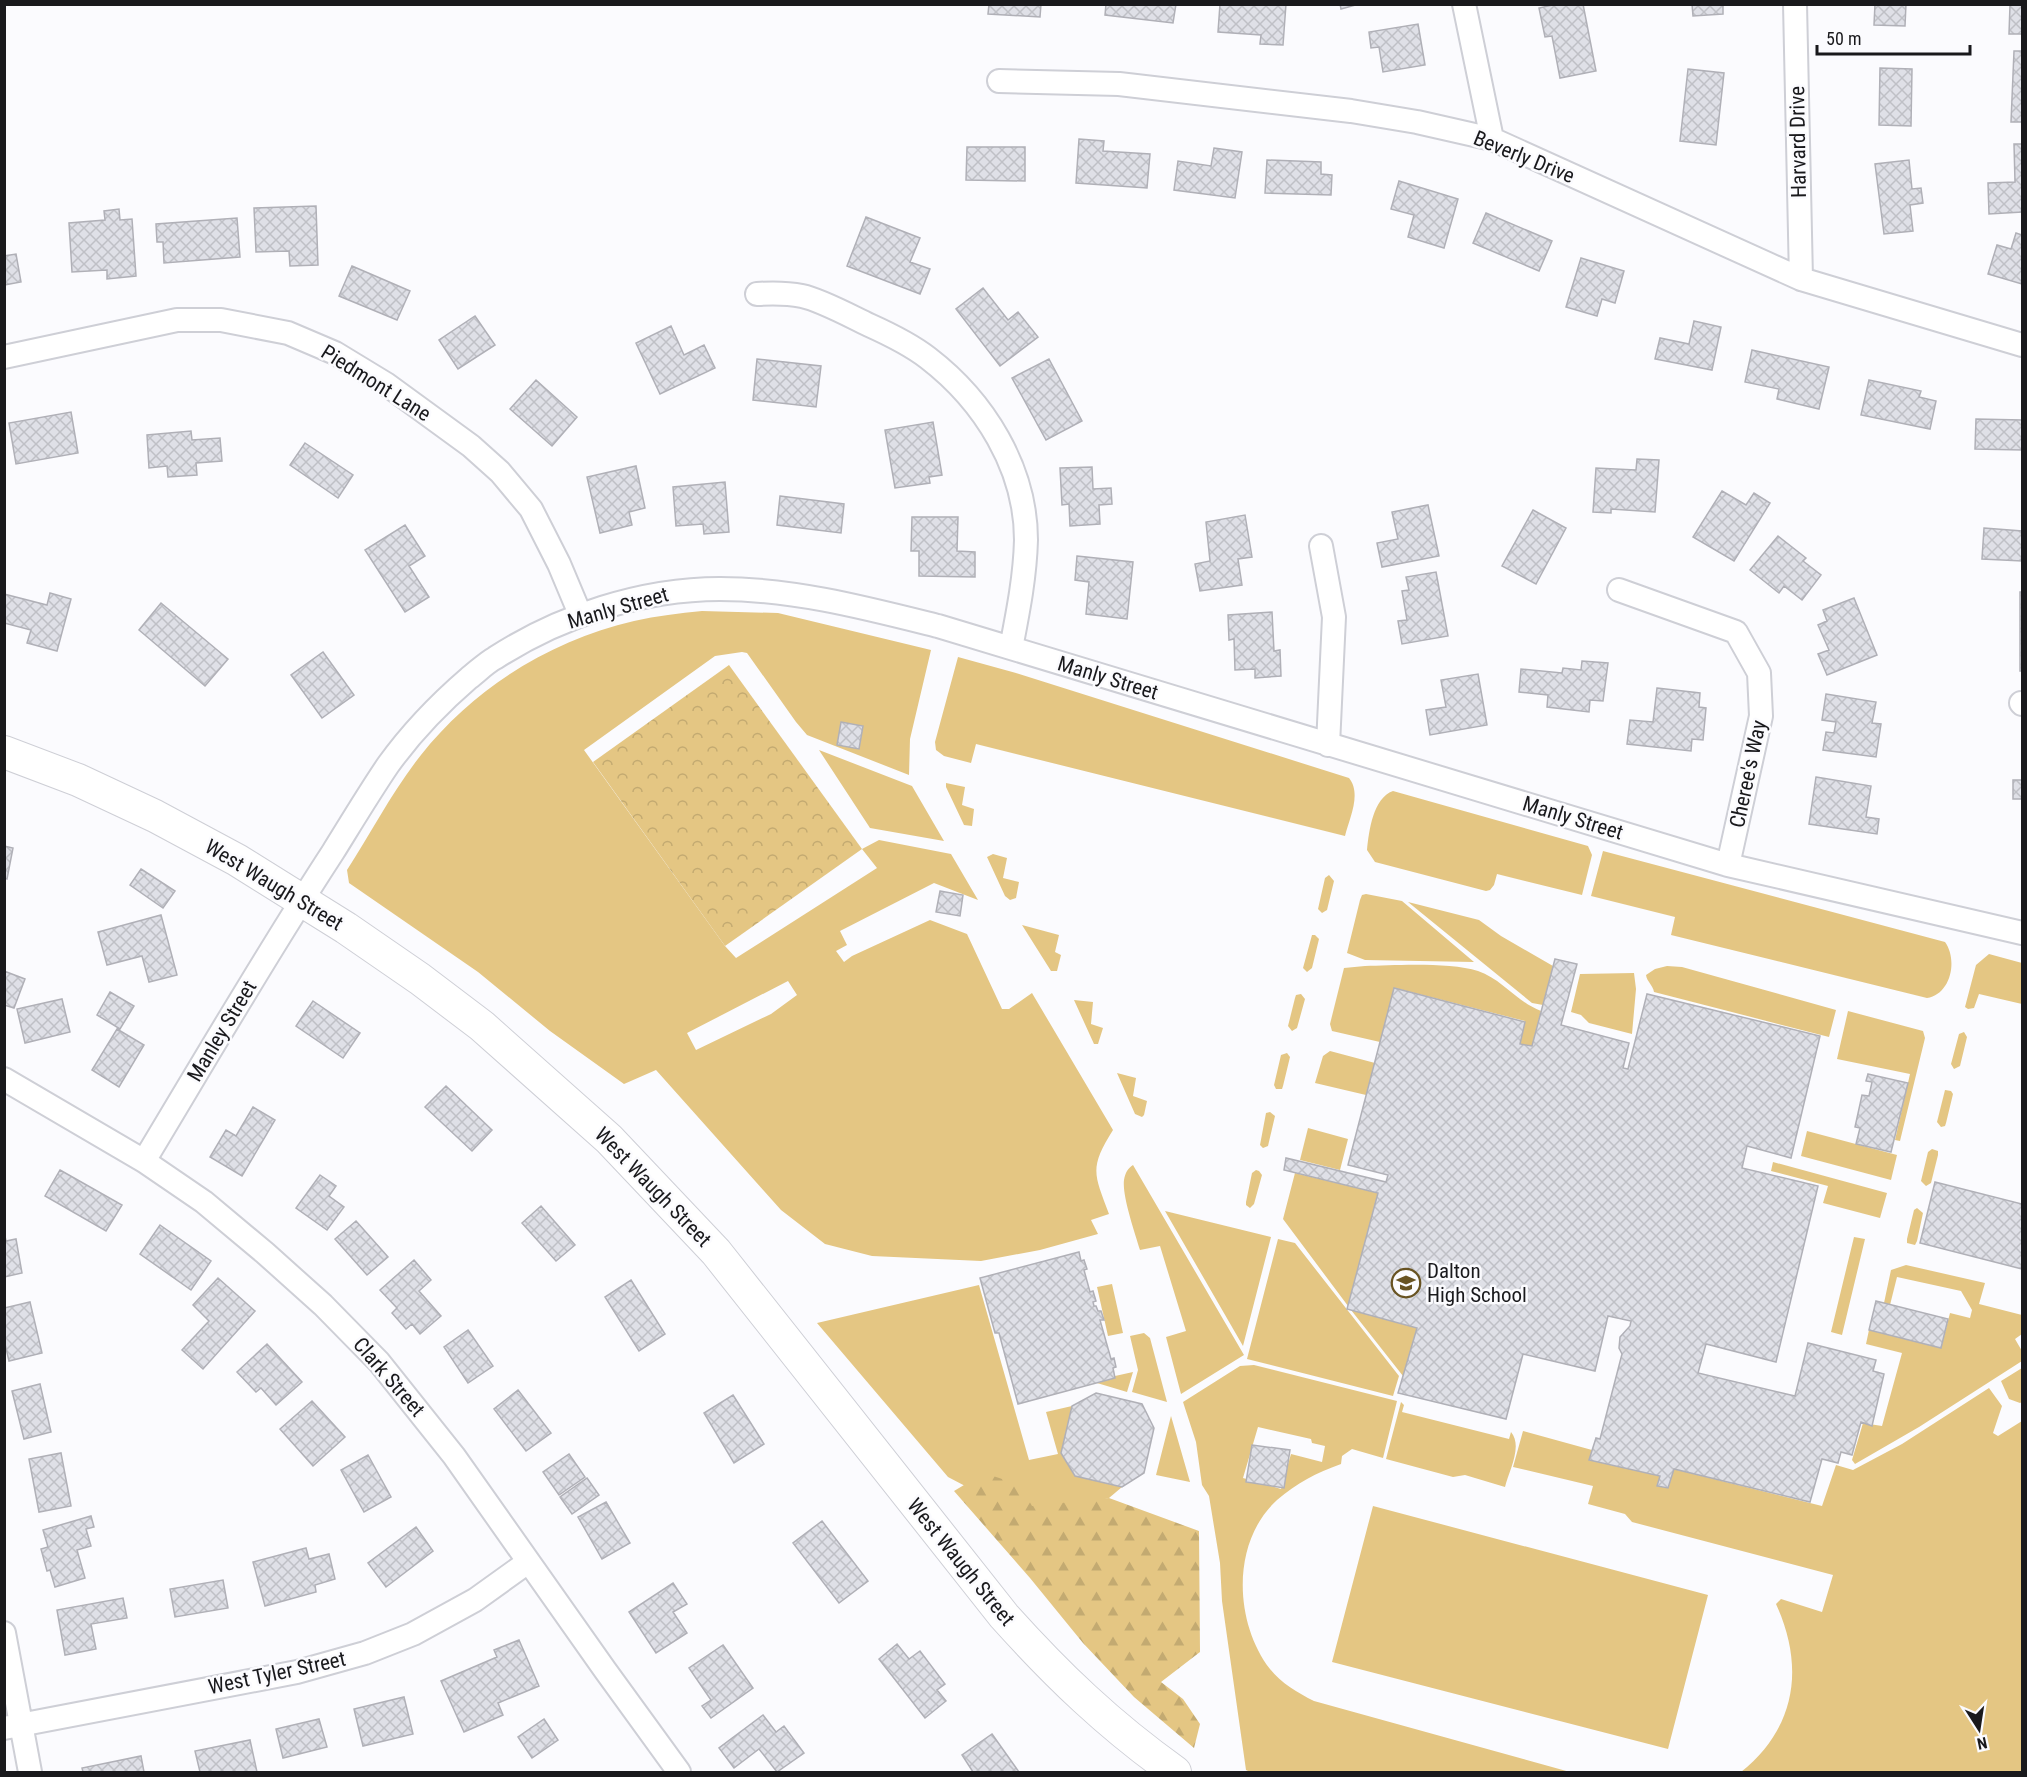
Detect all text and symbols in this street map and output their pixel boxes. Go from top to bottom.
scale bar [1817,18,1970,56]
text: 50 m [1826,28,1861,49]
street label: Harvard Drive [1785,86,1811,198]
street label: Beverly Drive [1470,126,1578,188]
street label: Piedmont Lane [317,340,435,426]
street label: Manly Street [565,582,671,634]
street label: Manly Street [1055,651,1161,705]
street label: Cheree's Way [1725,718,1771,830]
street label: Manly Street [1520,791,1626,845]
street label: West Waugh Street [201,834,347,936]
street label: Manley Street [183,976,261,1086]
street label: West Waugh Street [590,1122,716,1252]
place label: Dalton High School [1427,1259,1527,1307]
school or university icon: Dalton High School [1390,1267,1422,1299]
street label: Clark Street [348,1333,430,1421]
street label: West Waugh Street [902,1494,1020,1630]
street label: West Tyler Street [206,1647,348,1699]
north arrow [1949,1699,2009,1759]
text: N [1975,1733,1989,1753]

